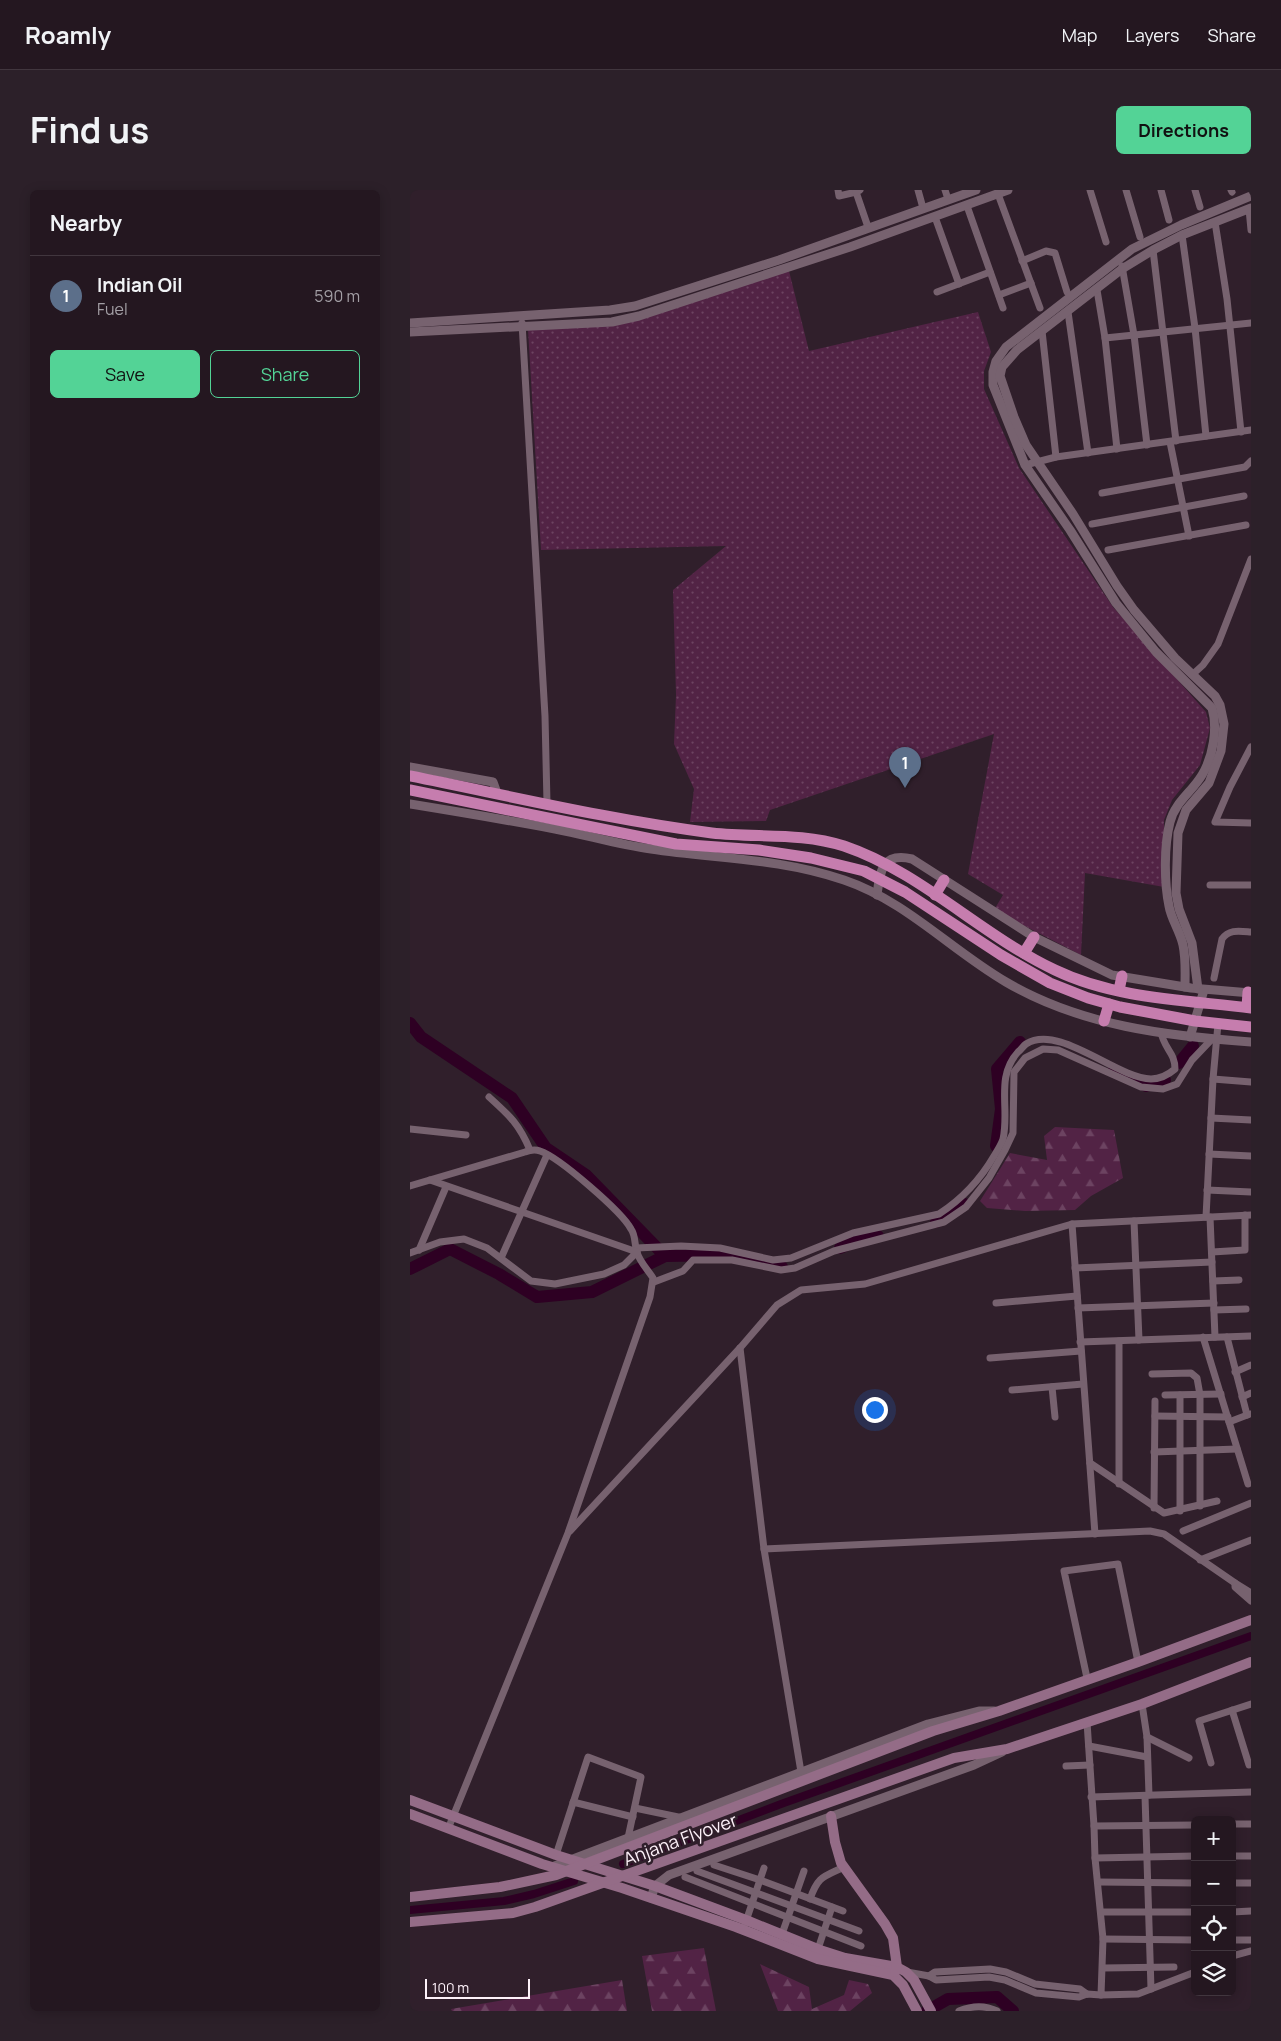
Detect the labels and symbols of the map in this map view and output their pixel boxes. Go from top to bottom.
pin: 1 [889,747,921,788]
your location [862,1397,888,1423]
street label: Anjana Flyover [620,1807,741,1871]
scale bar [425,1976,530,1999]

